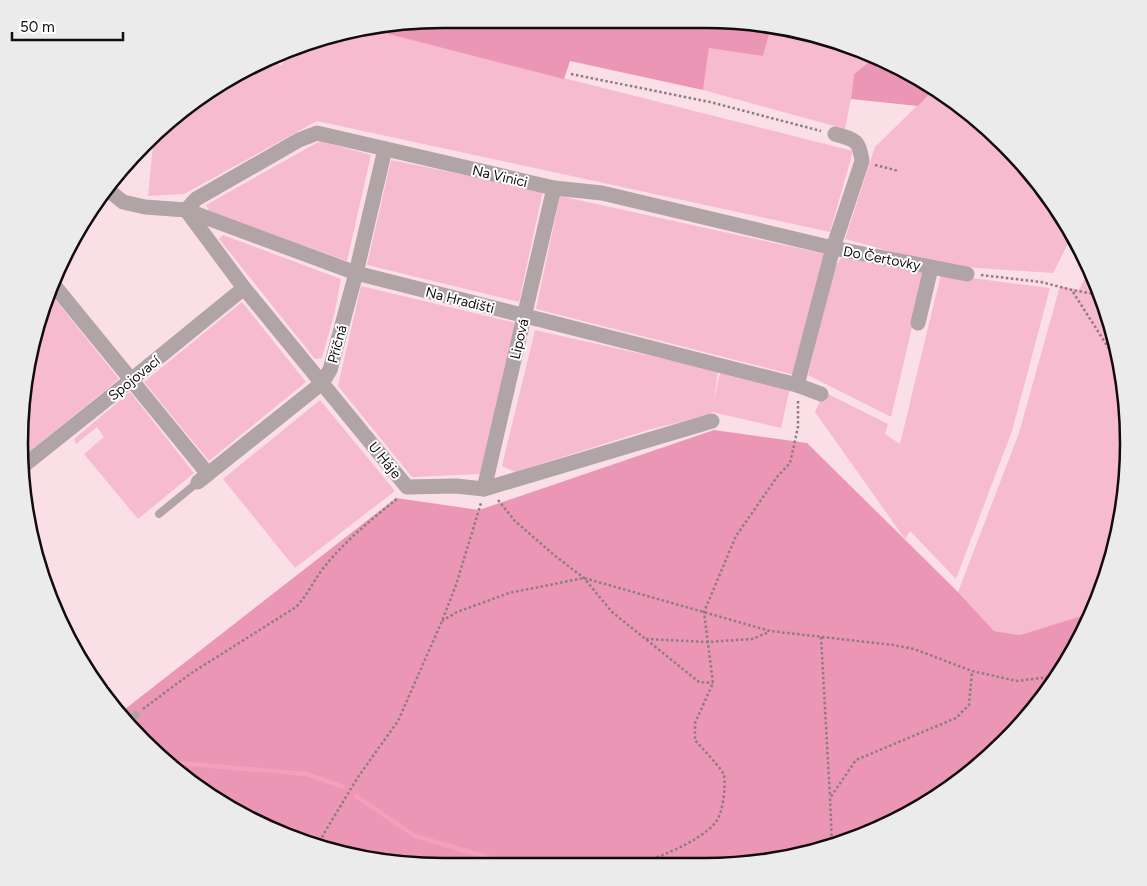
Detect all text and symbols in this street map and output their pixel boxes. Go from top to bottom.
scale bar [12,10,124,42]
text: 50 m [20,18,55,36]
street label: Na Vinici [471,162,529,191]
street label: Do Čertovky [842,243,923,274]
street label: Na Hradišti [424,284,496,317]
street label: Lipová [507,317,532,361]
street label: Příčná [324,323,351,365]
street label: Spojovací [105,352,164,404]
street label: U Háje [365,438,405,482]

